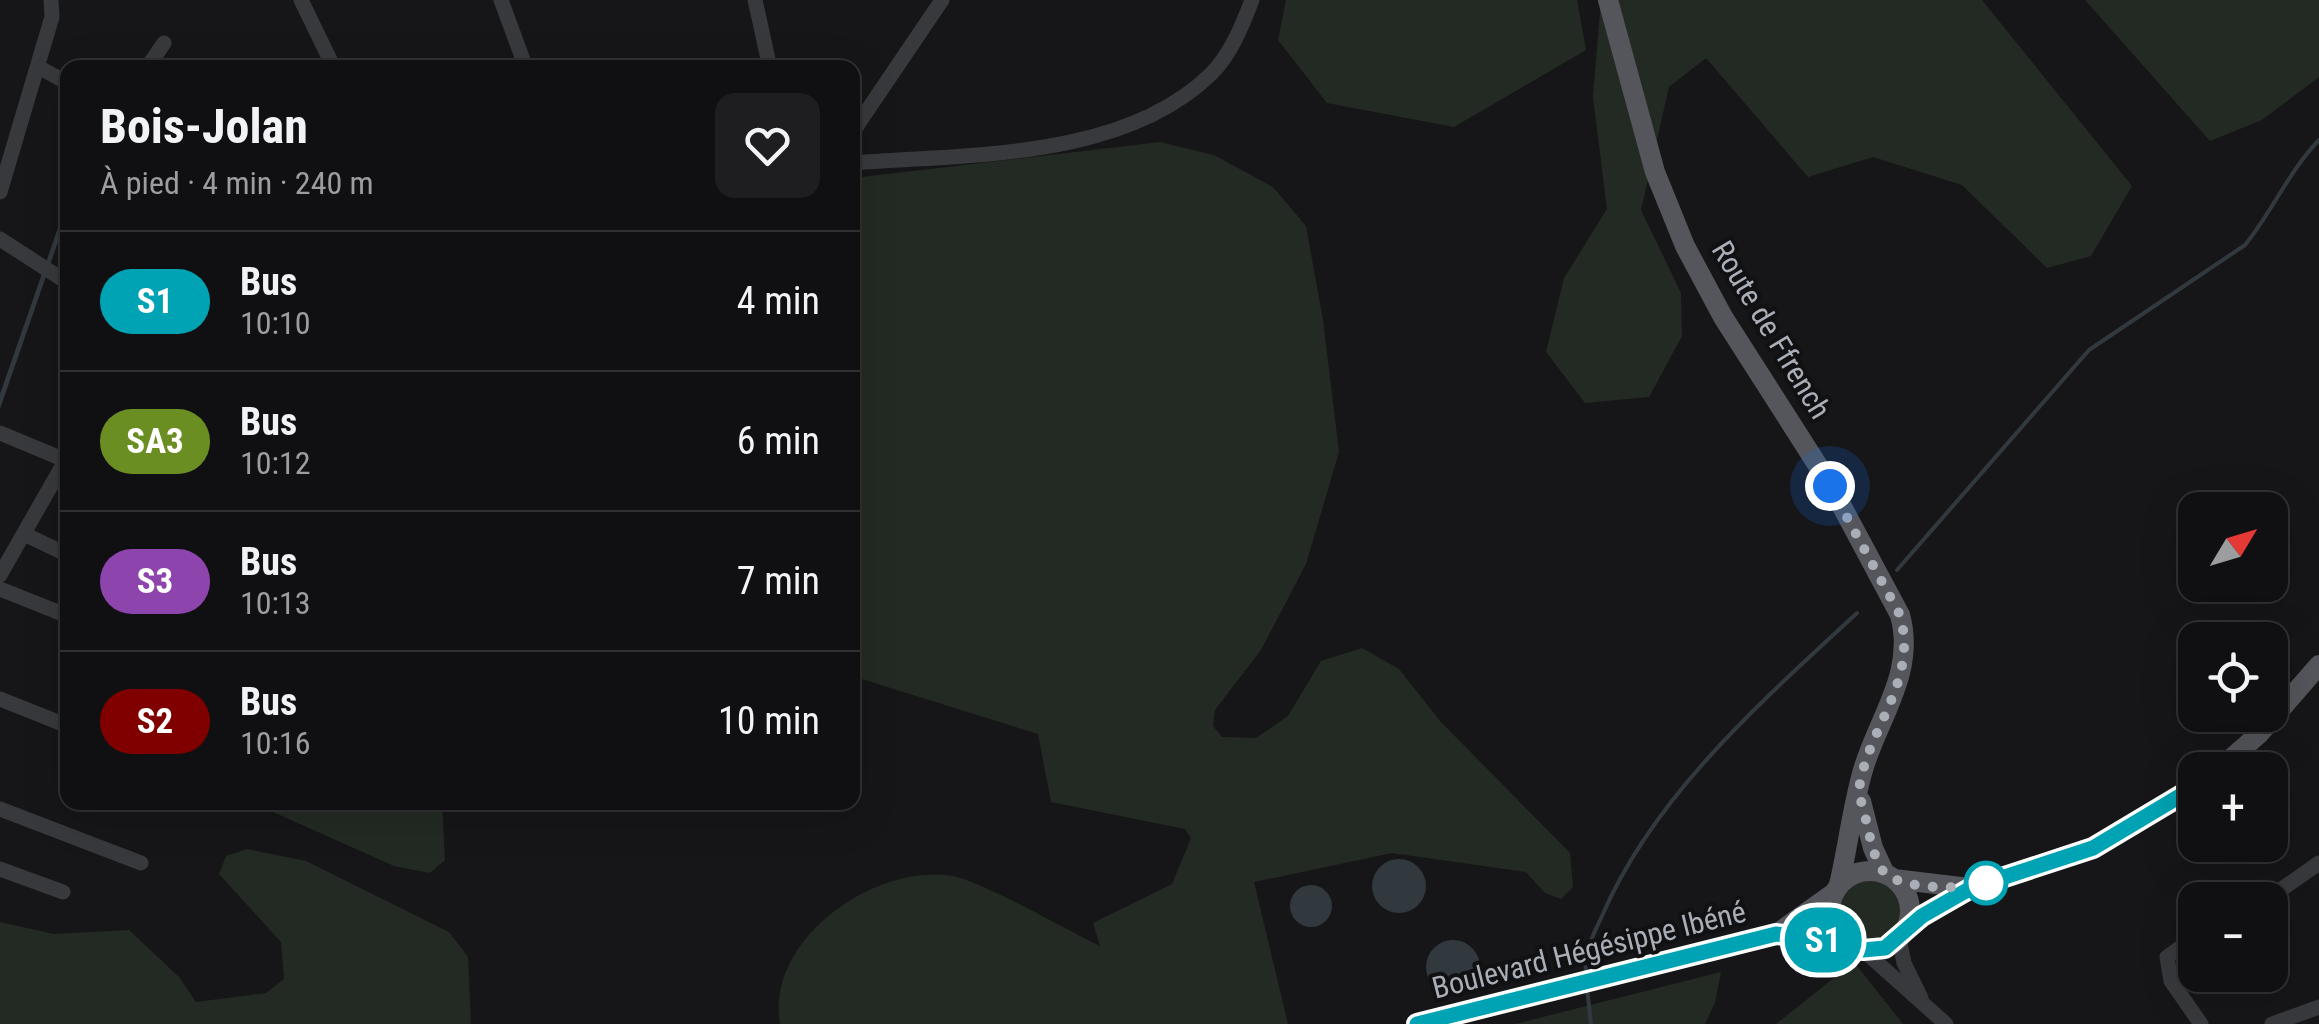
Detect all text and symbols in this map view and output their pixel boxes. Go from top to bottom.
button: heart [715,93,820,198]
text: Bois-Jolan [100,98,308,155]
text: À pied · 4 min · 240 m [100,164,374,202]
street label: Route de Ffrench [1705,235,1838,425]
text: Bus [240,260,297,304]
text: 4 min [737,279,820,323]
text: S1 [137,281,173,322]
text: 10:10 [240,304,311,342]
text: Bus [240,400,297,444]
text: 6 min [737,419,820,463]
text: SA3 [126,421,184,462]
text: 10:12 [240,444,311,482]
your location [1805,461,1855,511]
north arrow [2178,492,2288,602]
map controls [2178,492,2288,992]
text: Bus [240,540,297,584]
text: 7 min [737,559,820,603]
text: S3 [137,561,173,602]
text: 10:13 [240,584,311,622]
button: locate [2178,622,2288,732]
text: Bus [240,680,297,724]
text: 10 min [718,699,820,743]
text: S2 [137,701,173,742]
text: 10:16 [240,724,311,762]
button: + [2178,752,2288,862]
unlabelled marker [1965,862,2007,904]
button: − [2178,882,2288,992]
street label: Boulevard Hégésippe Ibéné [1428,894,1749,1005]
line badge: S1 [1778,908,1868,972]
text: S1 [1805,920,1841,961]

